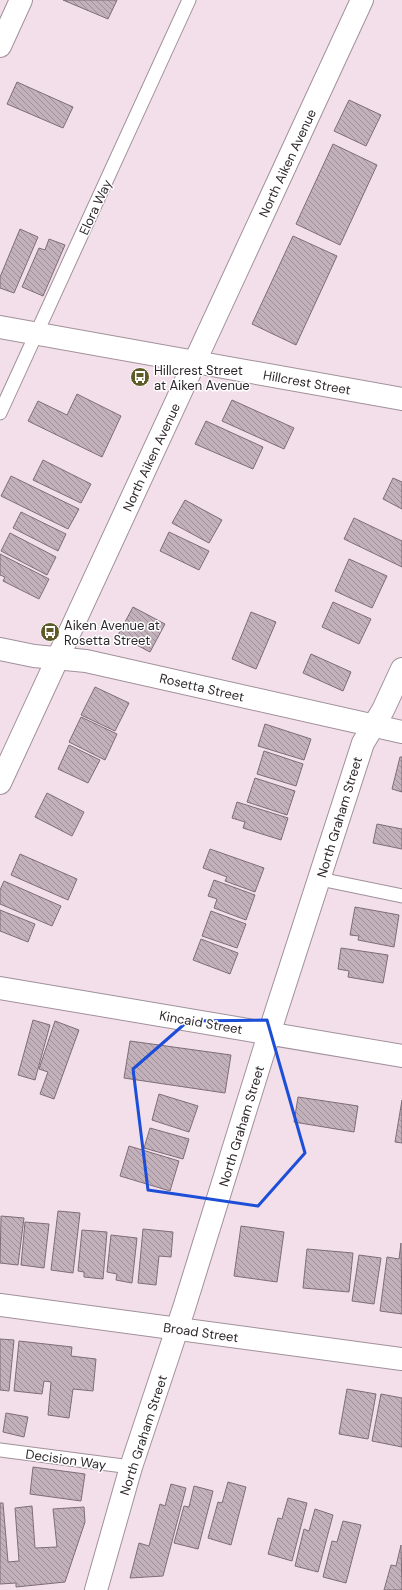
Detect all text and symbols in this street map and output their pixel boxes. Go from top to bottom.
street label: North Aiken Avenue [255,106,320,220]
street label: Elora Way [75,177,116,238]
place label: Hillcrest Street at Aiken Avenue [154,362,250,394]
bus stop icon: Hillcrest Street at Aiken Avenue [129,366,151,388]
street label: Hillcrest Street [262,366,352,399]
street label: North Aiken Avenue [119,400,184,514]
place label: Aiken Avenue at Rosetta Street [64,617,160,649]
bus stop icon: Aiken Avenue at Rosetta Street [39,621,61,643]
street label: Rosetta Street [158,669,246,705]
street label: North Graham Street [313,755,366,880]
street label: Kincaid Street [158,1007,244,1038]
street label: North Graham Street [215,1064,268,1189]
street label: Broad Street [162,1319,240,1346]
street label: North Graham Street [116,1373,171,1498]
street label: Decision Way [25,1445,107,1474]

